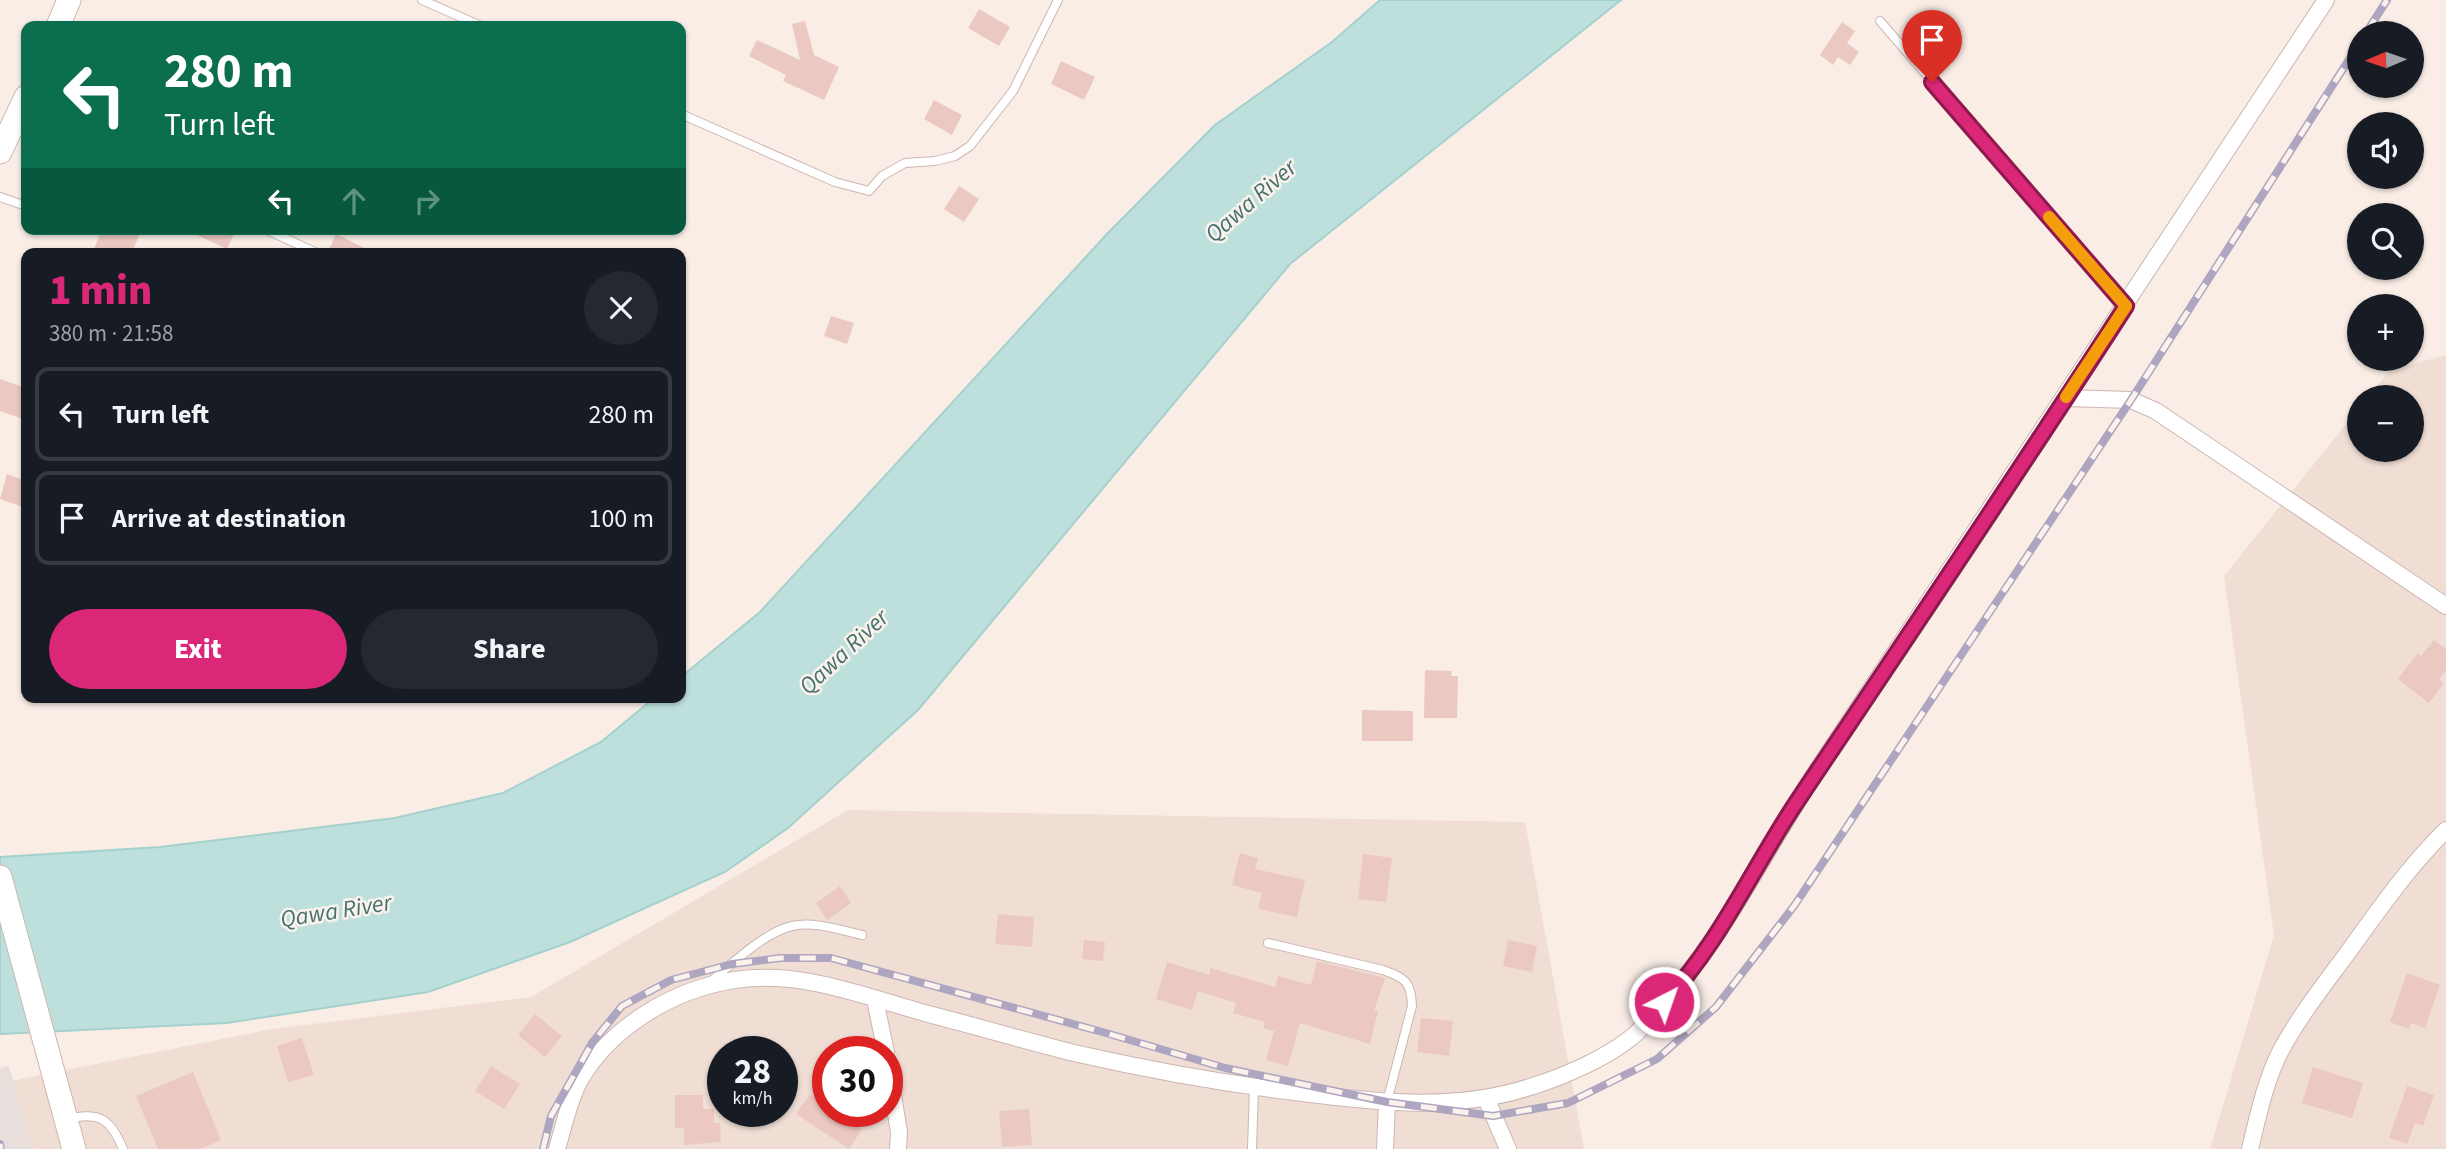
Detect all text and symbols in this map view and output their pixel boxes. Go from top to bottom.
pin [1902,10,1962,82]
icon: arrive [1913,21,1951,59]
north arrow [2347,21,2424,98]
map controls [2347,21,2424,462]
text: 280 m [164,37,293,107]
icon: left [49,49,140,140]
text: Turn left [164,102,275,148]
button: sound [2347,112,2424,189]
water label: Qawa River [1197,150,1306,251]
icon: left [262,182,300,220]
icon: ahead [335,182,373,220]
icon: right [408,182,446,220]
button: search [2347,203,2424,280]
text: 1 min [49,261,152,321]
button: close [584,271,658,345]
button: + [2347,294,2424,371]
text: 380 m · 21:58 [49,317,173,350]
button: − [2347,385,2424,462]
icon: left [53,395,91,433]
text: Turn left [112,396,209,433]
text: 280 m [588,396,654,433]
icon: arrive [53,499,91,537]
text: Arrive at destination [112,500,346,537]
text: 100 m [588,500,654,537]
water label: Qawa River [791,600,898,703]
button: Exit [49,609,347,689]
button: Share [361,609,658,689]
water label: Qawa River [278,885,396,937]
position arrow [1627,965,1701,1039]
speed limit sign: 30 [812,1036,903,1127]
text: 28 [734,1047,771,1097]
text: km/h [733,1086,772,1111]

